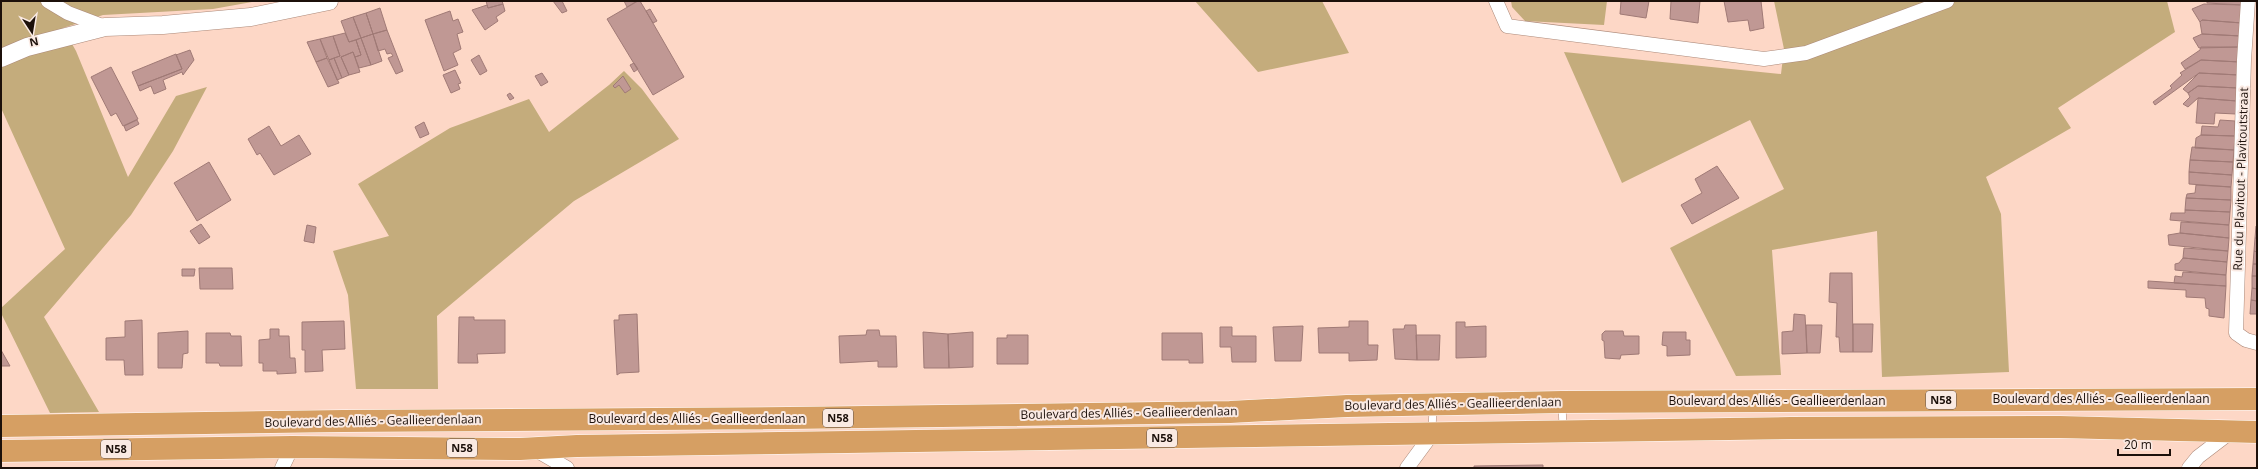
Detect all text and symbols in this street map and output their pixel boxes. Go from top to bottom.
north arrow [12,12,52,52]
text: N [28,34,40,51]
street label: Rue du Plavitout - Plavitoutstraat [2229,87,2252,271]
street label: Boulevard des Alliés - Geallieerdenlaan [1992,390,2210,407]
road number: N58 [1926,391,1956,409]
street label: Boulevard des Alliés - Geallieerdenlaan [1668,392,1886,409]
street label: Boulevard des Alliés - Geallieerdenlaan [1344,393,1562,414]
street label: Boulevard des Alliés - Geallieerdenlaan [1020,402,1238,423]
road number: N58 [823,409,853,427]
street label: Boulevard des Alliés - Geallieerdenlaan [264,410,482,431]
street label: Boulevard des Alliés - Geallieerdenlaan [588,410,806,427]
road number: N58 [1147,429,1177,447]
scale bar [2118,431,2170,457]
text: 20 m [2124,436,2152,453]
road number: N58 [447,439,477,457]
road number: N58 [101,440,131,458]

